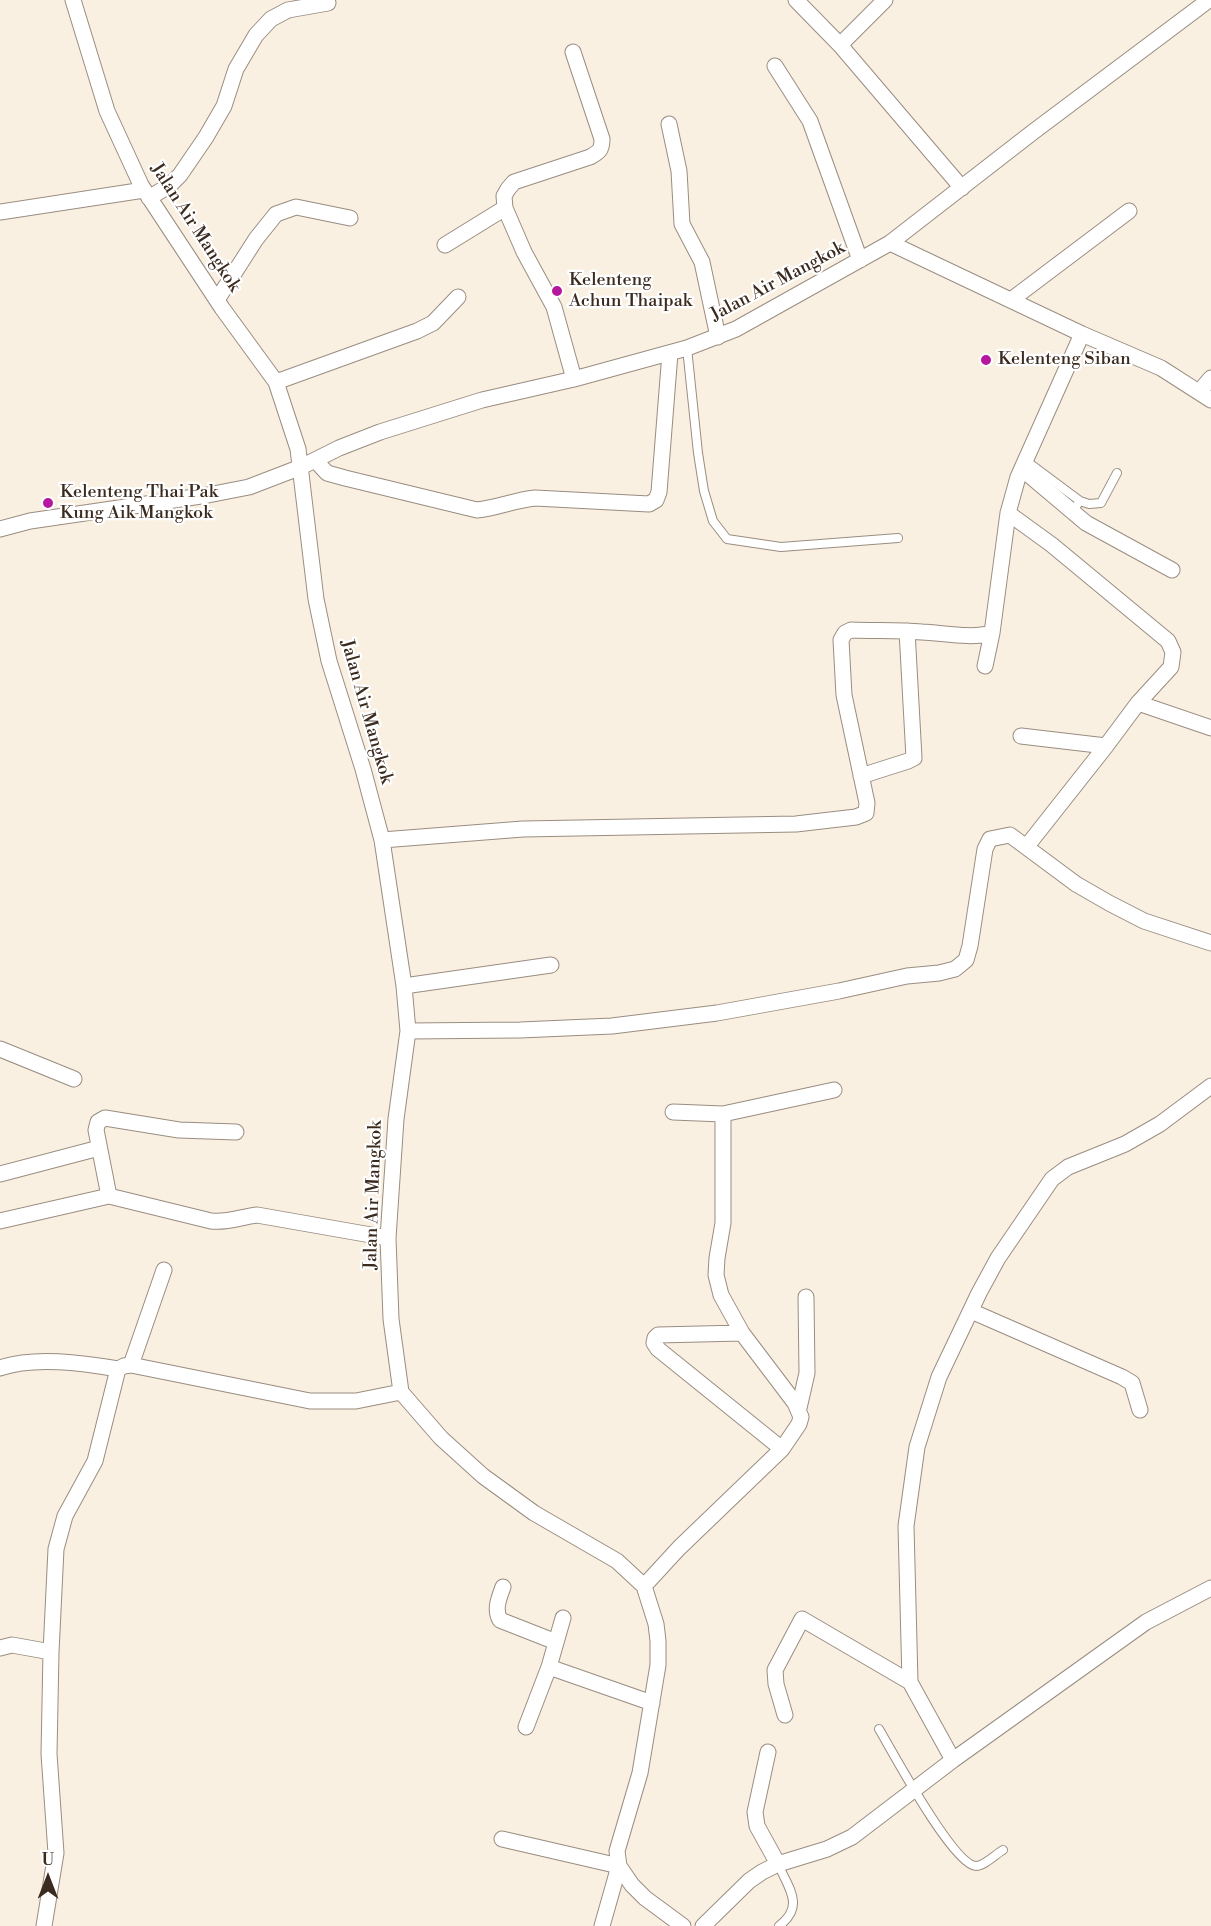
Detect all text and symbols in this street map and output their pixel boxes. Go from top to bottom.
street label: Jalan Air Mangkok [145,160,245,296]
street label: Jalan Air Mangkok [707,237,849,327]
place label: Kelenteng Achun Thaipak [569,270,692,312]
marker: Kelenteng Achun Thaipak [550,284,564,298]
place label: Kelenteng Siban [998,349,1131,371]
marker: Kelenteng Siban [979,353,993,367]
place label: Kelenteng Thai Pak Kung Aik Mangkok [60,482,218,524]
marker: Kelenteng Thai Pak Kung Aik Mangkok [41,496,55,510]
street label: Jalan Air Mangkok [335,637,397,787]
street label: Jalan Air Mangkok [361,1120,387,1270]
north arrow [18,1848,78,1908]
text: U [42,1850,54,1870]

